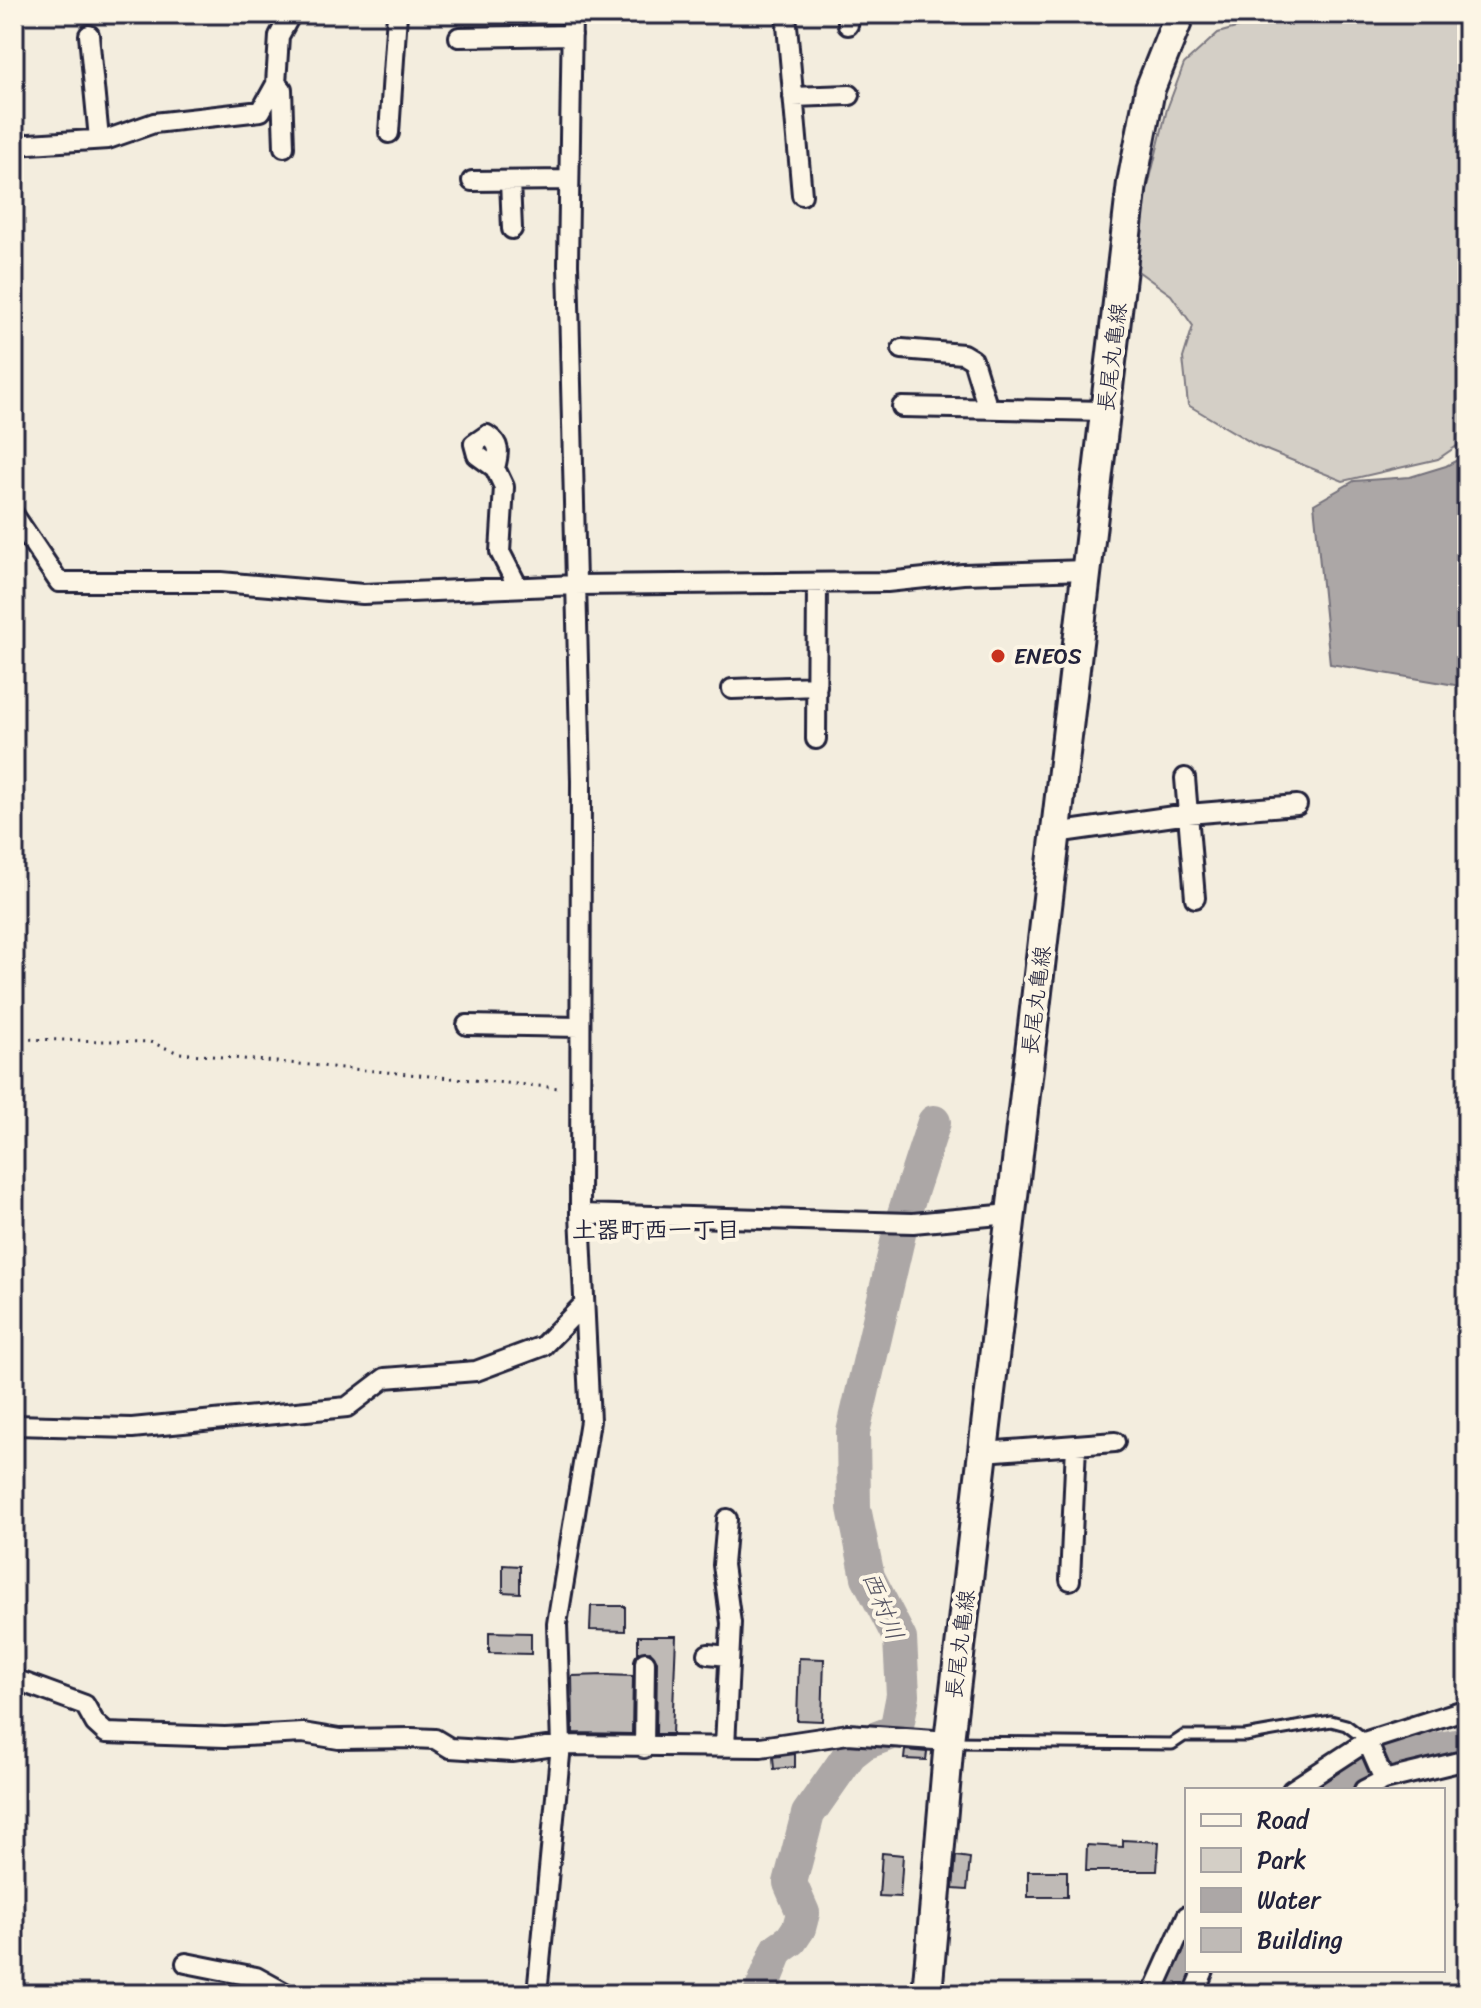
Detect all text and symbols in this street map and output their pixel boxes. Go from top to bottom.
street label: 長尾丸亀線 [1086,300,1138,414]
place label: ENEOS [1014,637,1082,676]
marker: ENEOS [989,647,1007,665]
street label: 長尾丸亀線 [1010,943,1062,1057]
district label: 土器町西一丁目 [572,1209,740,1251]
water label: 西村川 [850,1565,916,1647]
street label: 長尾丸亀線 [934,1587,986,1701]
legend [1185,1788,1445,1972]
text: Road [1257,1799,1311,1841]
text: Park [1257,1839,1306,1881]
text: Water [1257,1879,1322,1921]
text: Building [1257,1919,1343,1961]

